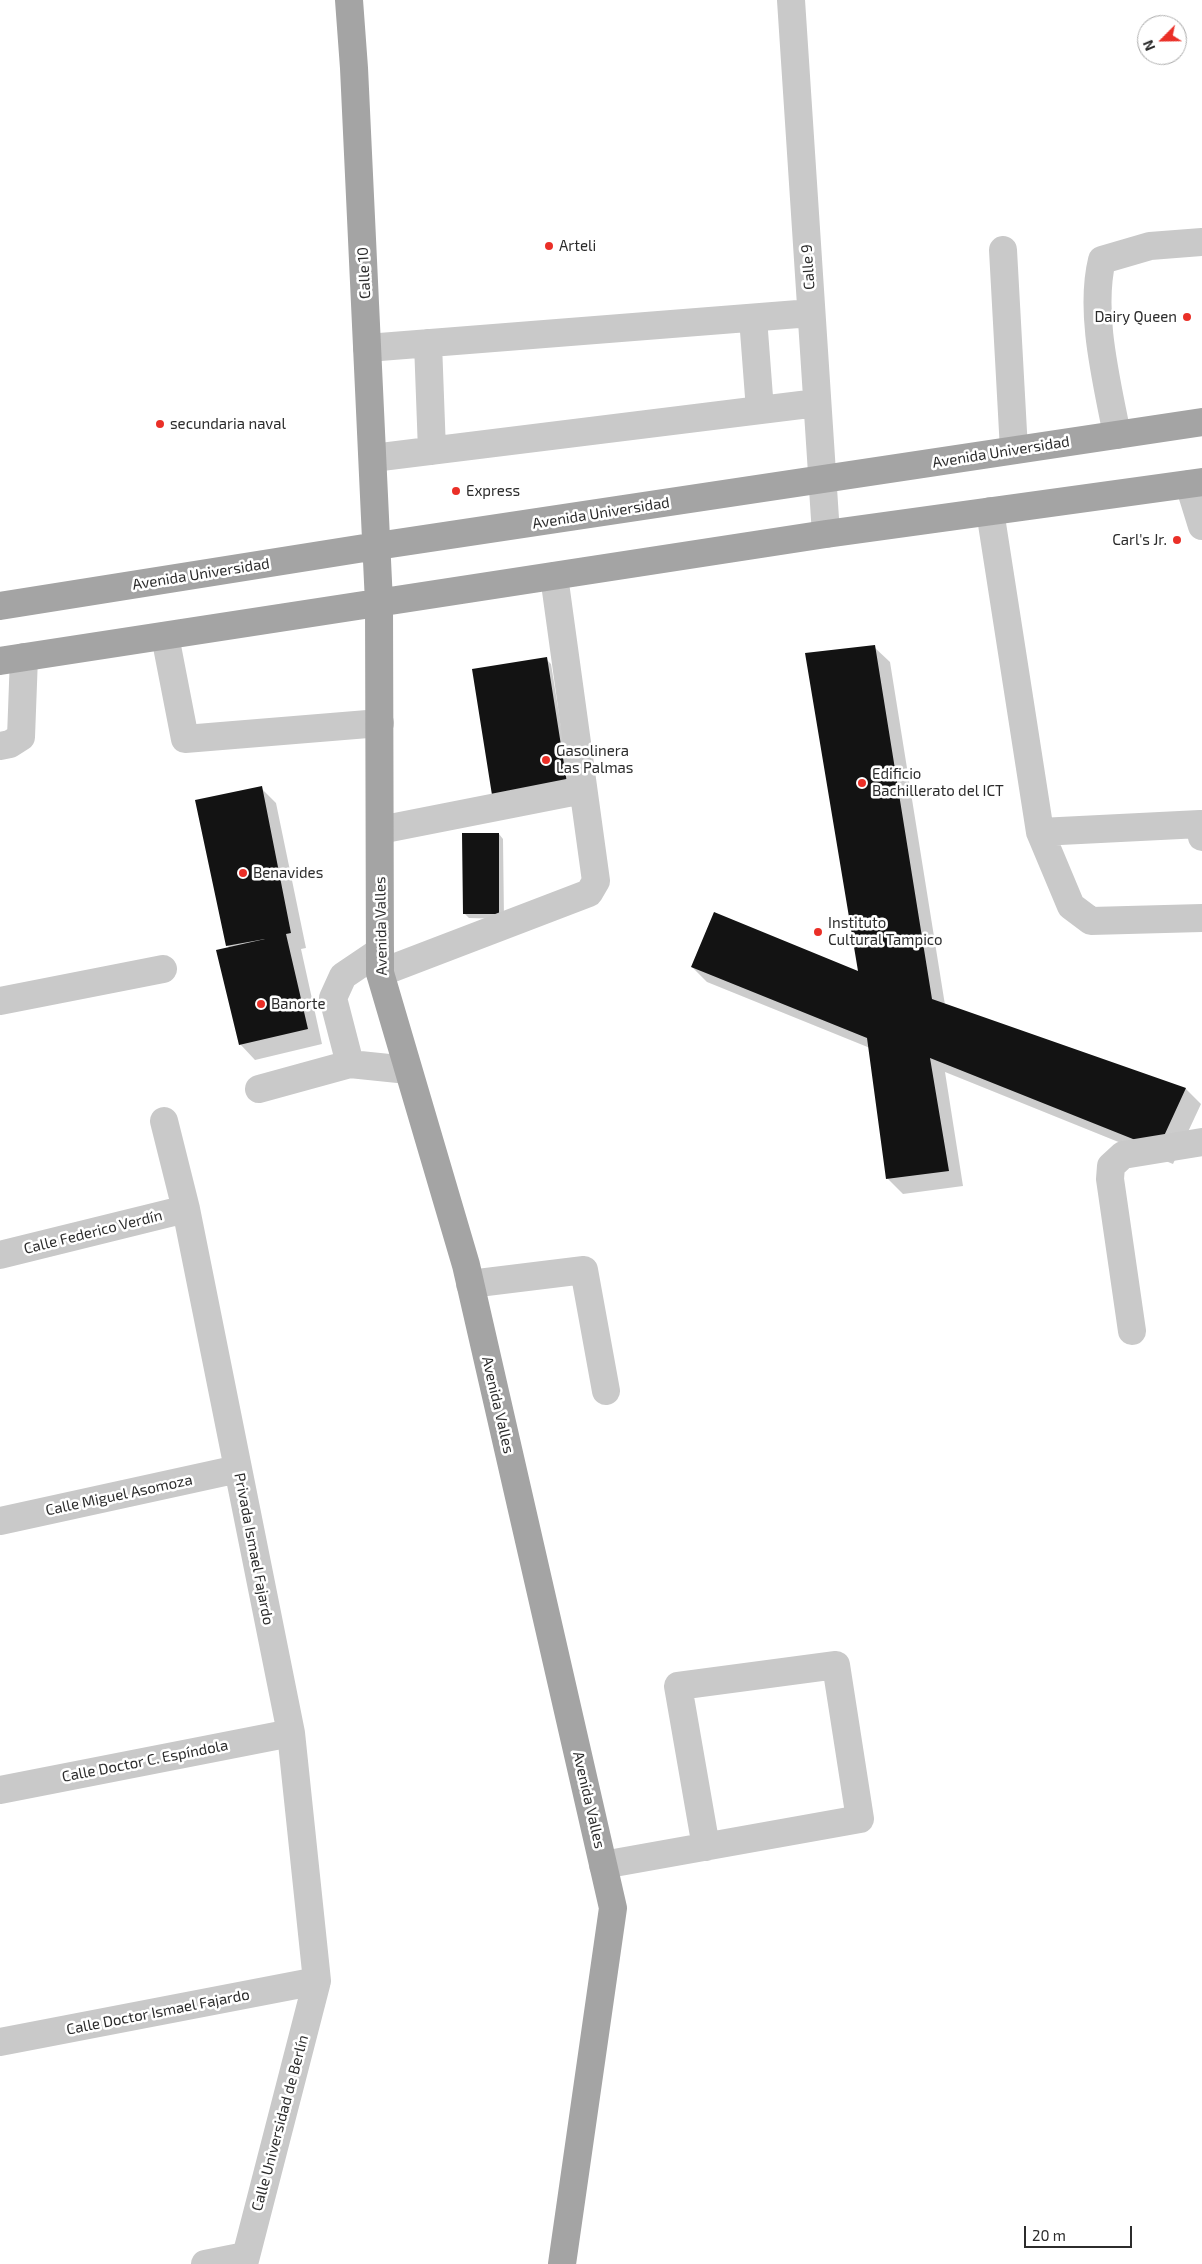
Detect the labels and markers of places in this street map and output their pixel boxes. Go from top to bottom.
place label: Arteli [559,237,596,255]
marker: Arteli [543,240,555,252]
place label: Dairy Queen [1094,308,1177,326]
marker: Dairy Queen [1181,311,1193,323]
place label: secundaria naval [170,415,286,433]
marker: secundaria naval [154,418,166,430]
place label: Express [466,482,520,500]
marker: Express [450,485,462,497]
place label: Carl's Jr. [1112,531,1167,549]
marker: Carl's Jr. [1171,534,1183,546]
place label: Gasolinera Las Palmas [556,742,633,777]
marker: Gasolinera Las Palmas [540,754,552,766]
place label: Edificio Bachillerato del ICT [872,765,1004,800]
marker: Edificio Bachillerato del ICT [856,777,868,789]
place label: Benavides [253,864,323,882]
marker: Benavides [237,867,249,879]
place label: Instituto Cultural Tampico [828,914,943,949]
marker: Instituto Cultural Tampico [812,926,824,938]
place label: Banorte [271,995,326,1013]
marker: Banorte [255,998,267,1010]

